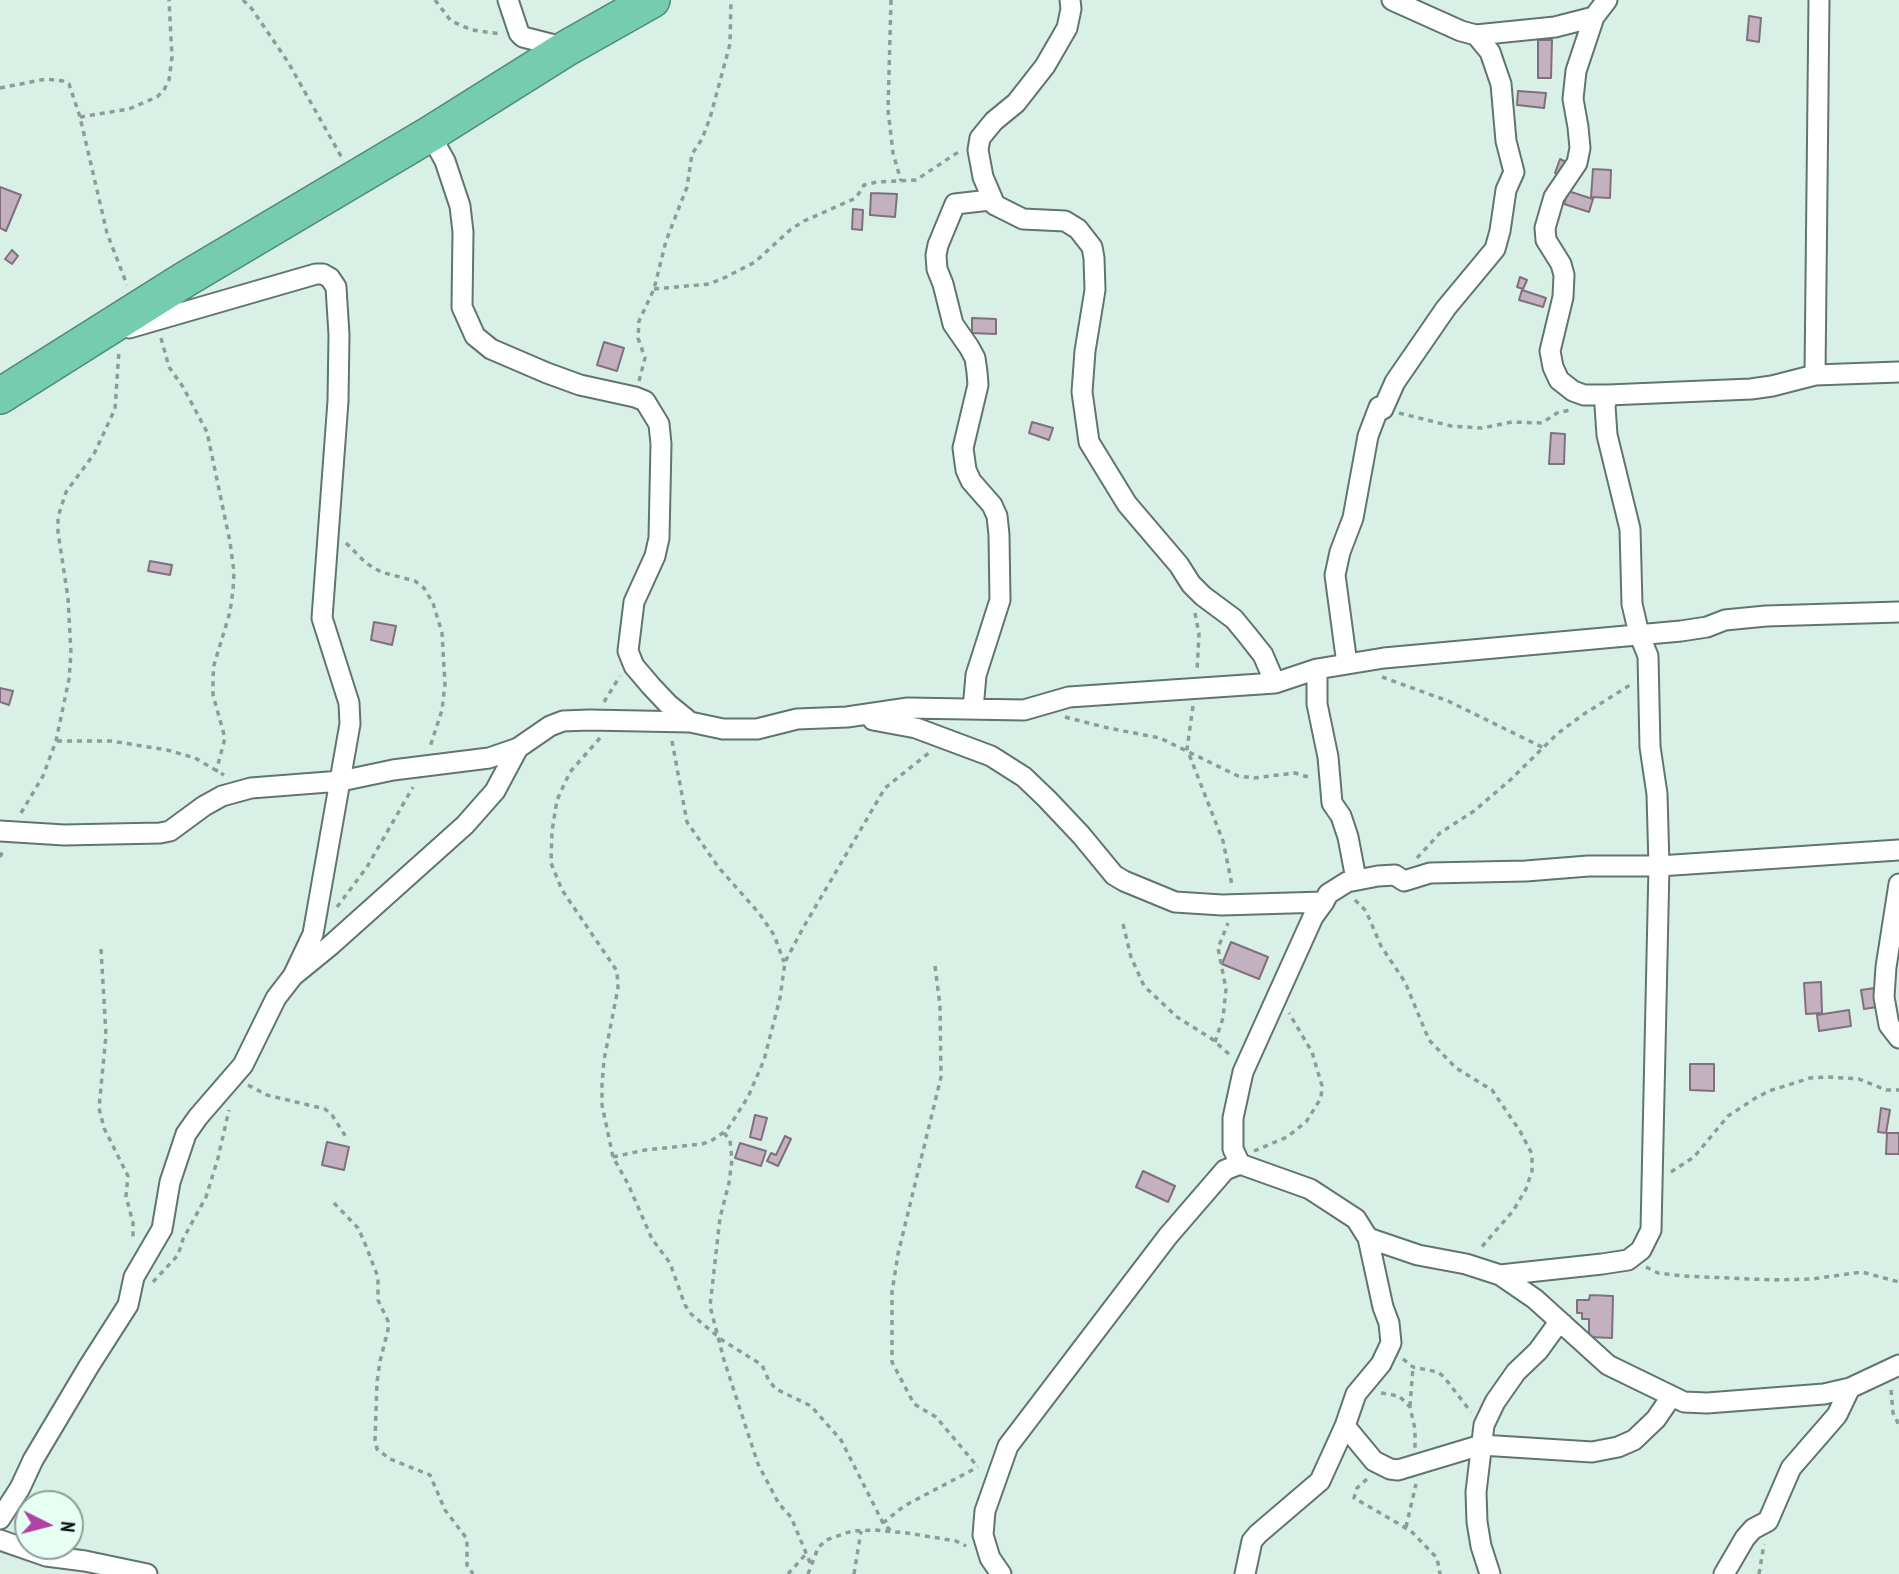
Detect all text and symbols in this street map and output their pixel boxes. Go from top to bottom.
north arrow [14,1490,84,1560]
text: N [55,1521,80,1533]

